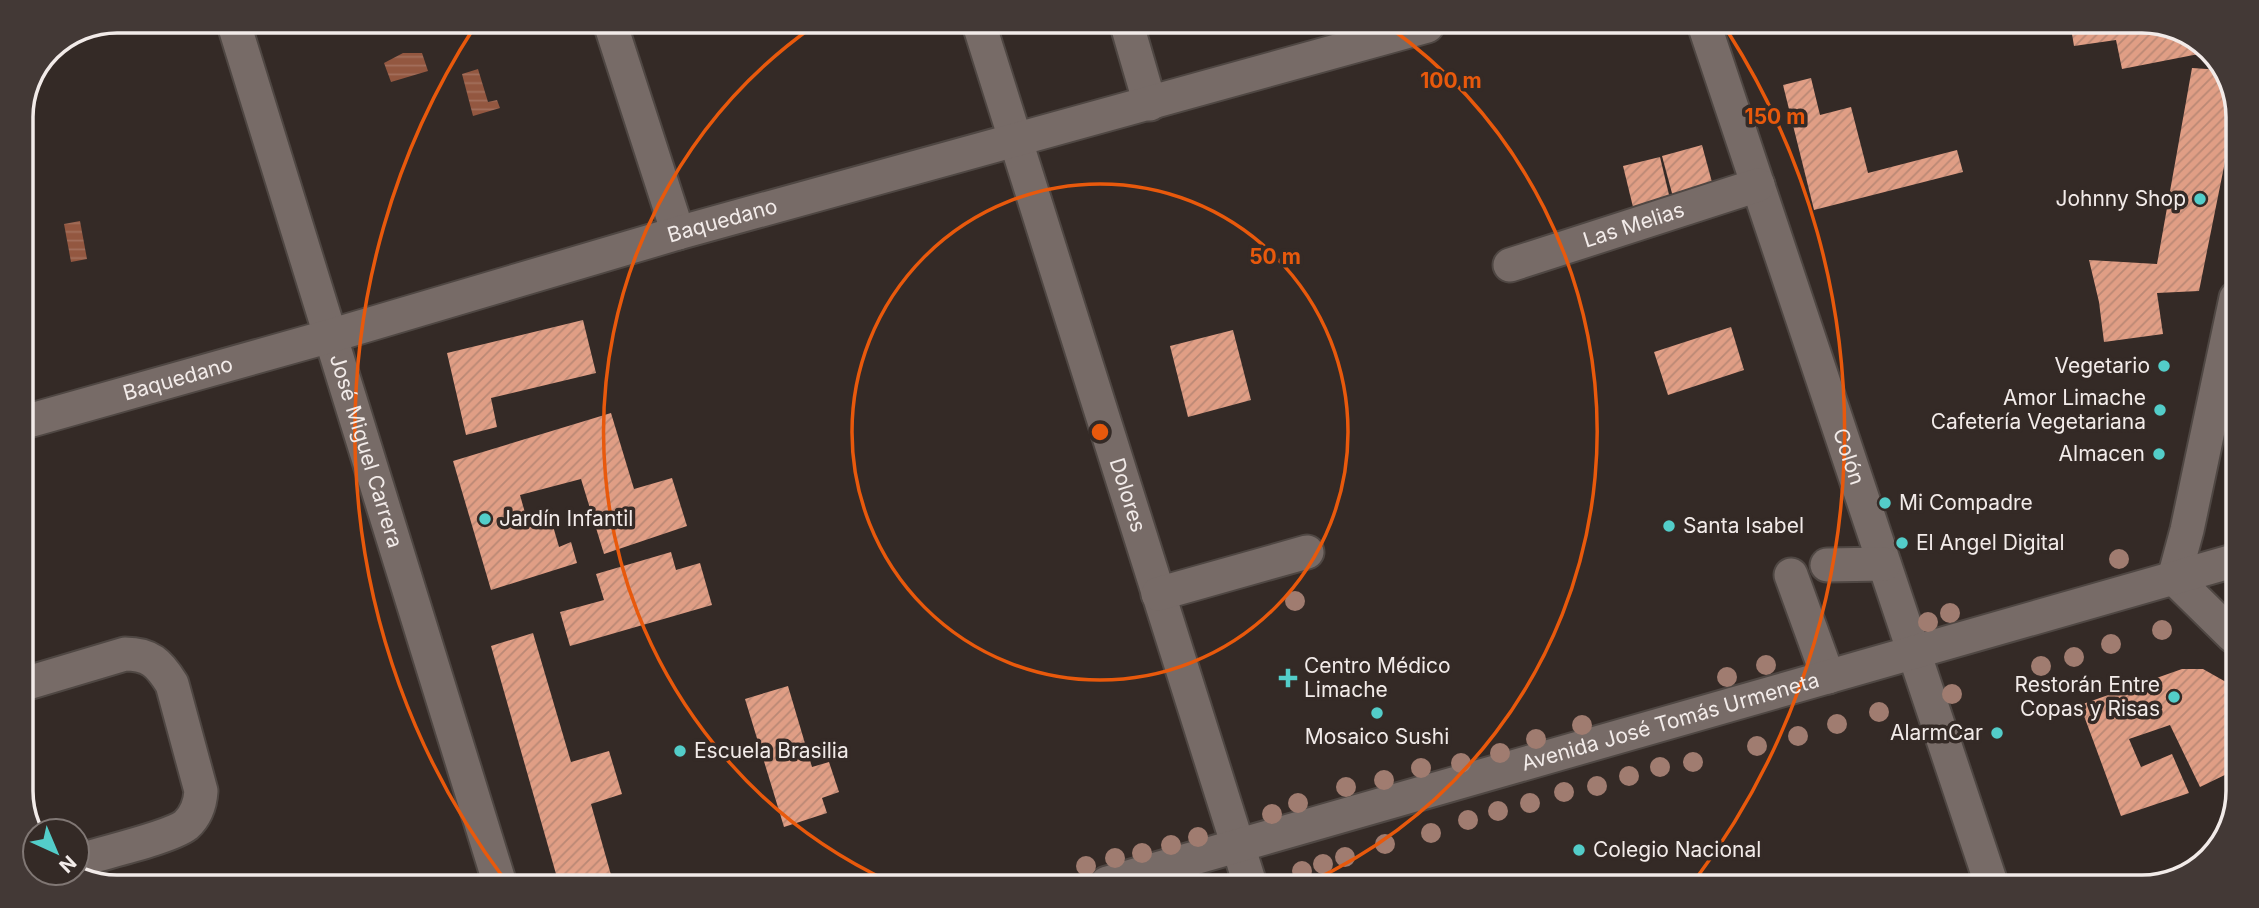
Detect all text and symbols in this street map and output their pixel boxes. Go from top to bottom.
text: 100 m [1420,68,1482,93]
text: 150 m [1745,104,1805,129]
place label: Johnny Shop [2055,186,2186,211]
marker: Johnny Shop [2192,191,2208,207]
street label: Baquedano [664,193,780,247]
street label: Las Melias [1580,197,1687,253]
text: 50 m [1249,244,1301,269]
street label: Baquedano [120,351,235,406]
street label: José Miguel Carrera [325,351,408,551]
place label: Vegetario [2055,353,2150,378]
marker: Vegetario [2156,358,2172,374]
place label: Amor Limache Cafetería Vegetariana [1931,385,2146,434]
marker: Amor Limache Cafetería Vegetariana [2152,402,2168,418]
centre of rings [1088,420,1112,444]
street label: Colón [1828,425,1870,488]
place label: Almacen [2059,441,2145,466]
marker: Almacen [2151,446,2167,462]
street label: Dolores [1105,455,1151,535]
place label: Mi Compadre [1899,490,2033,515]
marker: Mi Compadre [1877,495,1893,511]
place label: Jardín Infantil [499,506,633,531]
marker: Jardín Infantil [477,511,493,527]
place label: Santa Isabel [1683,513,1804,538]
marker: Santa Isabel [1661,518,1677,534]
place label: El Angel Digital [1916,530,2065,555]
marker: El Angel Digital [1894,535,1910,551]
place label: Centro Médico Limache [1304,653,1451,702]
street label: Avenida José Tomás Urmeneta [1519,667,1822,776]
marker: Centro Médico Limache [1278,668,1298,688]
place label: Restorán Entre Copas y Risas [2014,672,2160,721]
marker: Restorán Entre Copas y Risas [2166,689,2182,705]
marker: Mosaico Sushi [1369,705,1385,721]
place label: AlarmCar [1890,720,1983,745]
place label: Mosaico Sushi [1305,724,1449,749]
marker: AlarmCar [1989,725,2005,741]
place label: Escuela Brasilia [694,738,849,763]
marker: Escuela Brasilia [672,743,688,759]
north arrow [21,817,91,887]
place label: Colegio Nacional [1593,837,1761,862]
marker: Colegio Nacional [1571,842,1587,858]
text: N [54,851,81,877]

